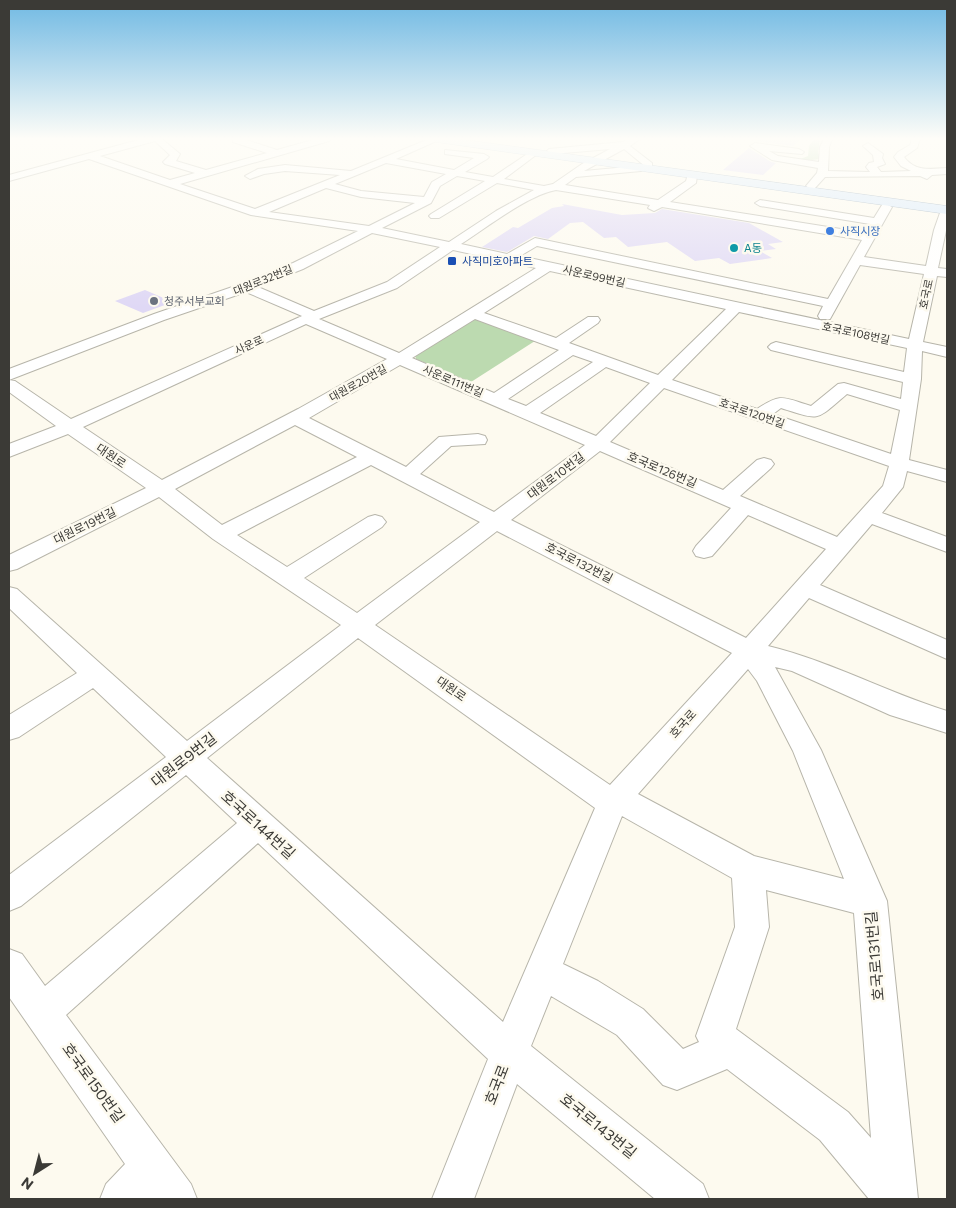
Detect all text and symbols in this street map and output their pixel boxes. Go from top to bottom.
place label: 사직시장 [840,224,880,237]
marker: 사직시장 [824,225,836,237]
place label: A동 [744,241,762,254]
marker: A동 [728,242,740,254]
place label: 사직미호아파트 [462,254,533,267]
marker: 사직미호아파트 [446,255,458,267]
street label: 대원로32번길 [231,262,294,297]
street label: 사운로99번길 [561,262,627,289]
street label: 호국로 [916,278,935,310]
place label: 청주서부교회 [164,294,225,307]
marker: 청주서부교회 [148,295,160,307]
street label: 호국로108번길 [821,319,891,346]
street label: 사운로 [232,332,265,357]
street label: 대원로20번길 [327,361,389,404]
street label: 사운로111번길 [421,362,486,399]
street label: 호국로120번길 [718,395,787,430]
street label: 대원로 [94,440,129,470]
street label: 호국로126번길 [625,448,699,490]
street label: 대원로10번길 [524,449,587,501]
street label: 대원로19번길 [51,504,118,546]
street label: 호국로132번길 [543,539,616,585]
street label: 대원로 [434,673,469,703]
street label: 호국로 [666,706,699,740]
street label: 대원로9번길 [147,728,220,790]
street label: 호국로144번길 [218,786,299,862]
street label: 호국로131번길 [861,910,887,1002]
street label: 호국로150번길 [59,1039,129,1126]
street label: 호국로 [480,1062,512,1107]
street label: 호국로143번길 [557,1089,640,1161]
north arrow [10,1148,60,1198]
text: N [18,1174,36,1194]

